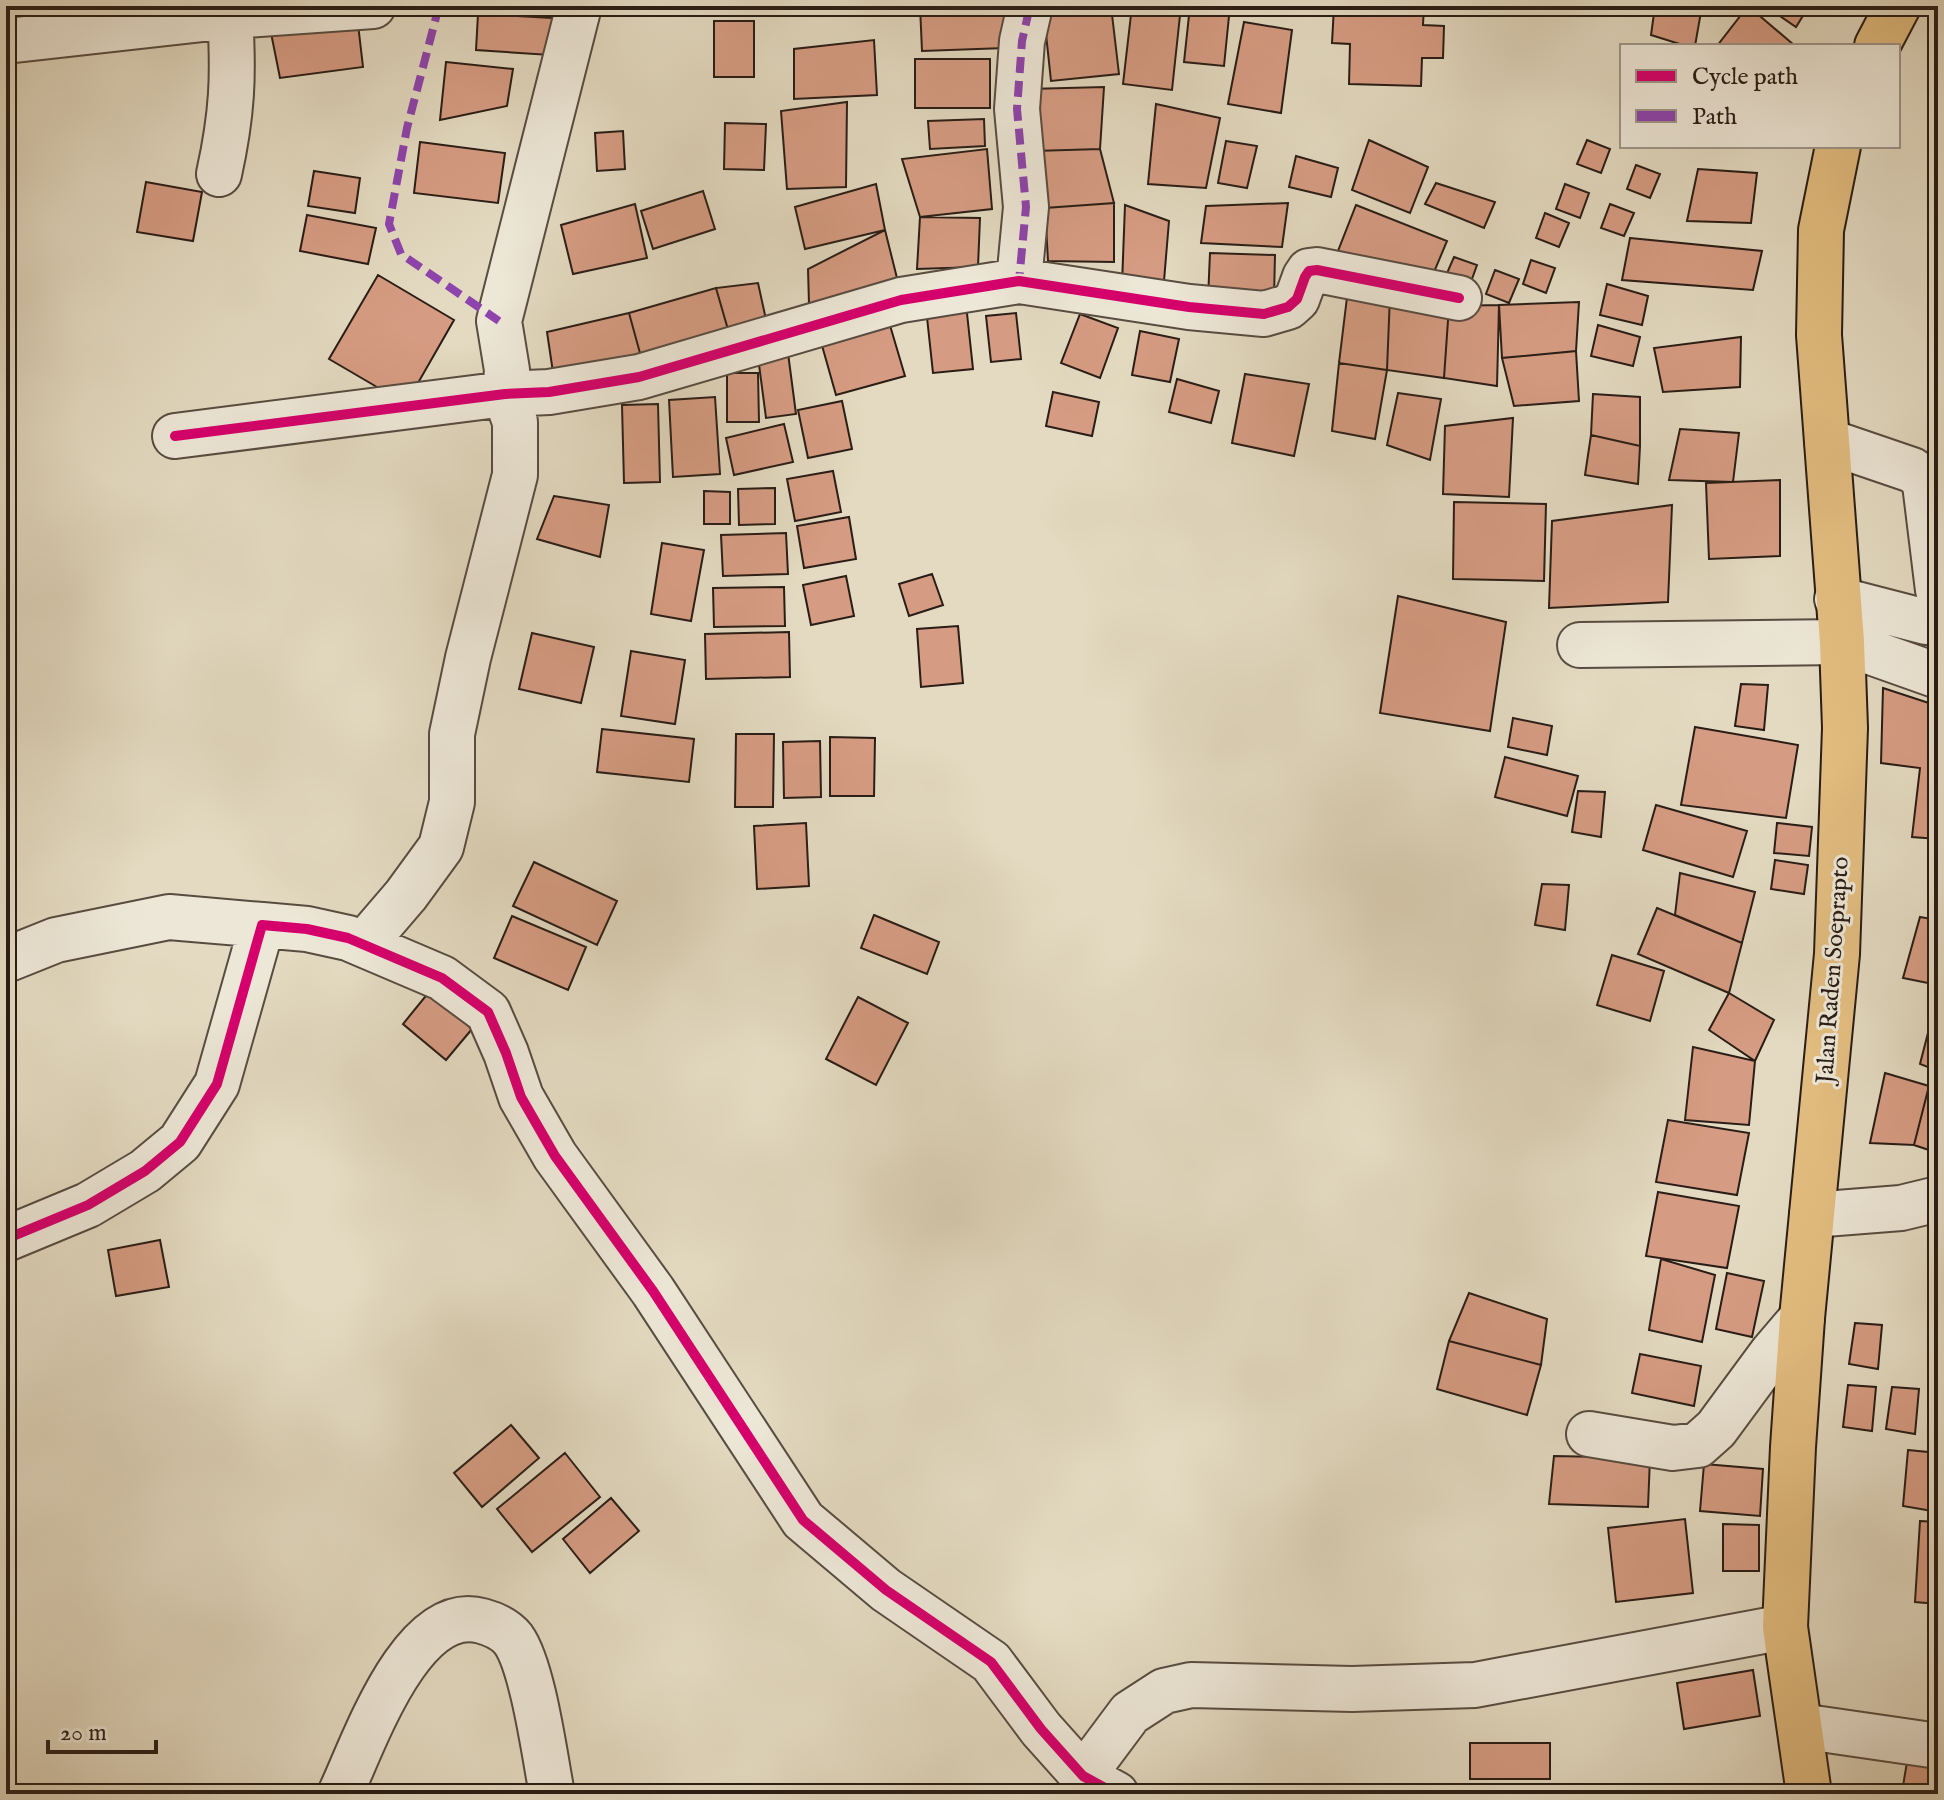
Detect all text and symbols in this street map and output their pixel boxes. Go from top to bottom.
legend [1620,44,1900,148]
text: Cycle path [1692,62,1798,93]
text: Path [1692,102,1737,133]
street label: Jalan Raden Soeprapto [1810,856,1857,1088]
scale bar [48,1704,156,1754]
text: 20 m [60,1718,107,1749]

